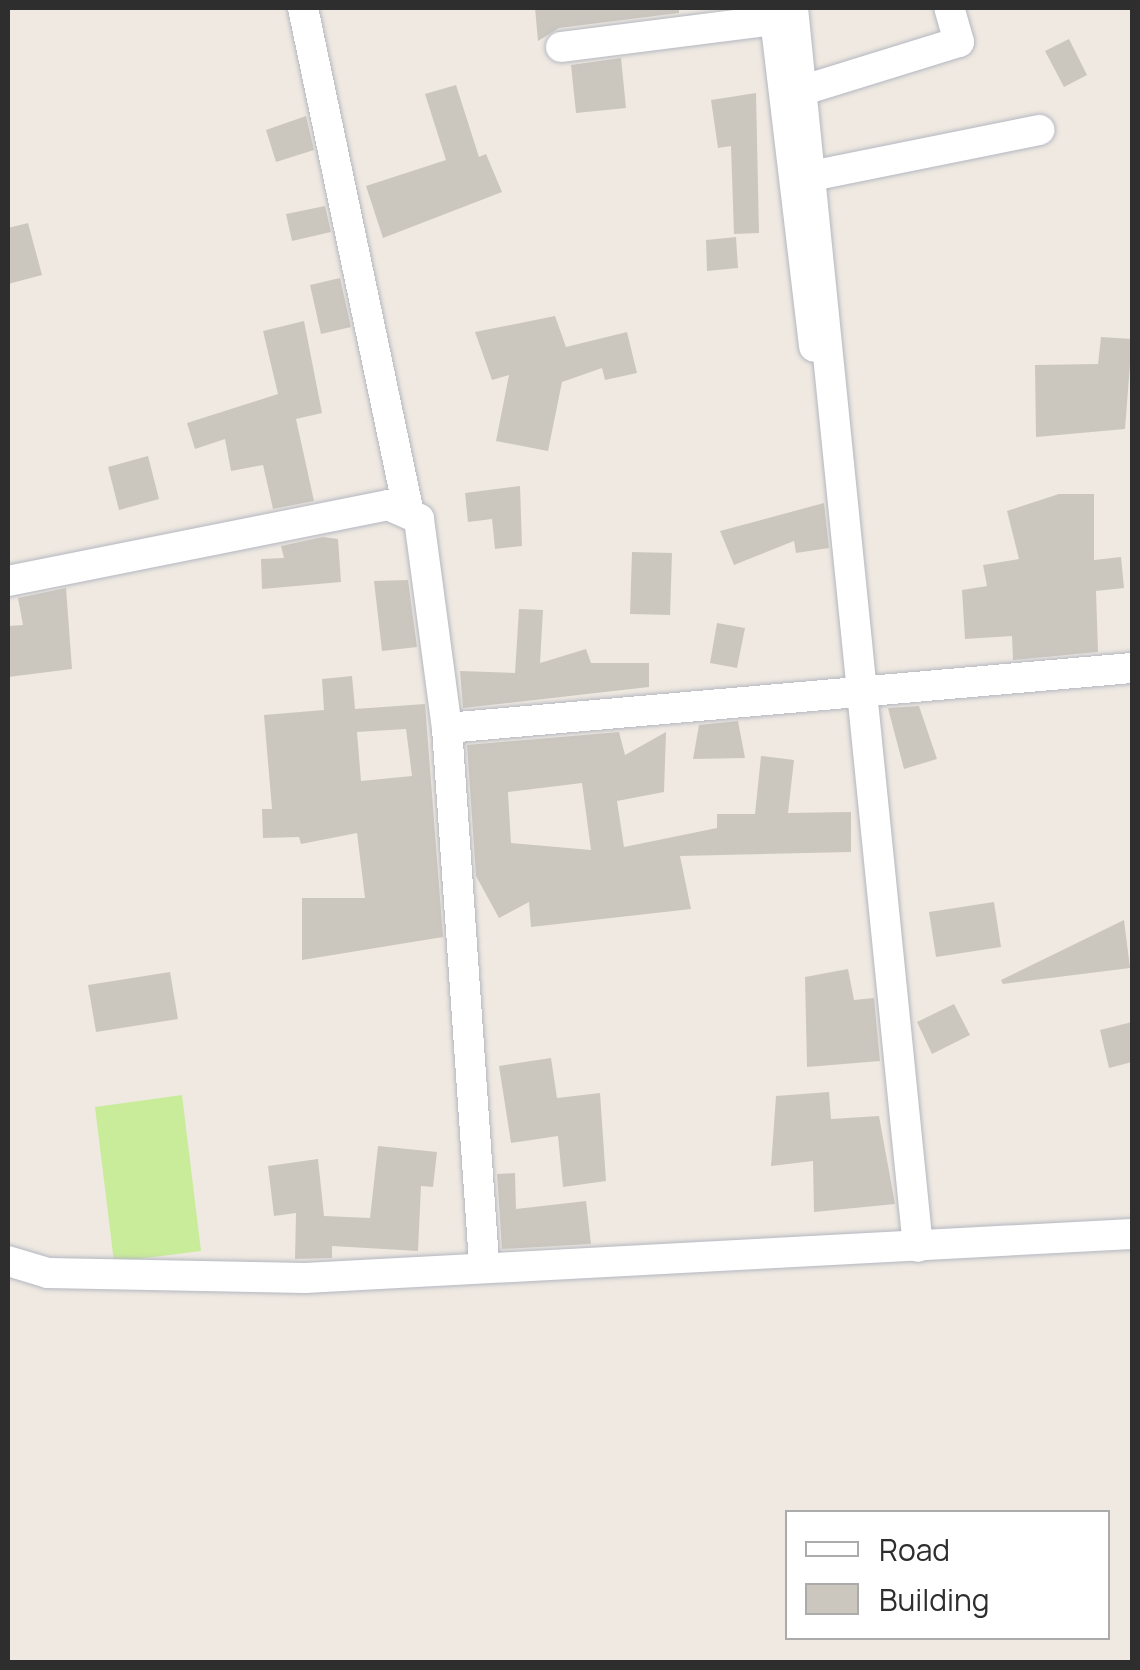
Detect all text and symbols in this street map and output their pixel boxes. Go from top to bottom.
legend [785,1510,1110,1640]
text: Road [879,1529,950,1570]
text: Building [879,1579,990,1620]

